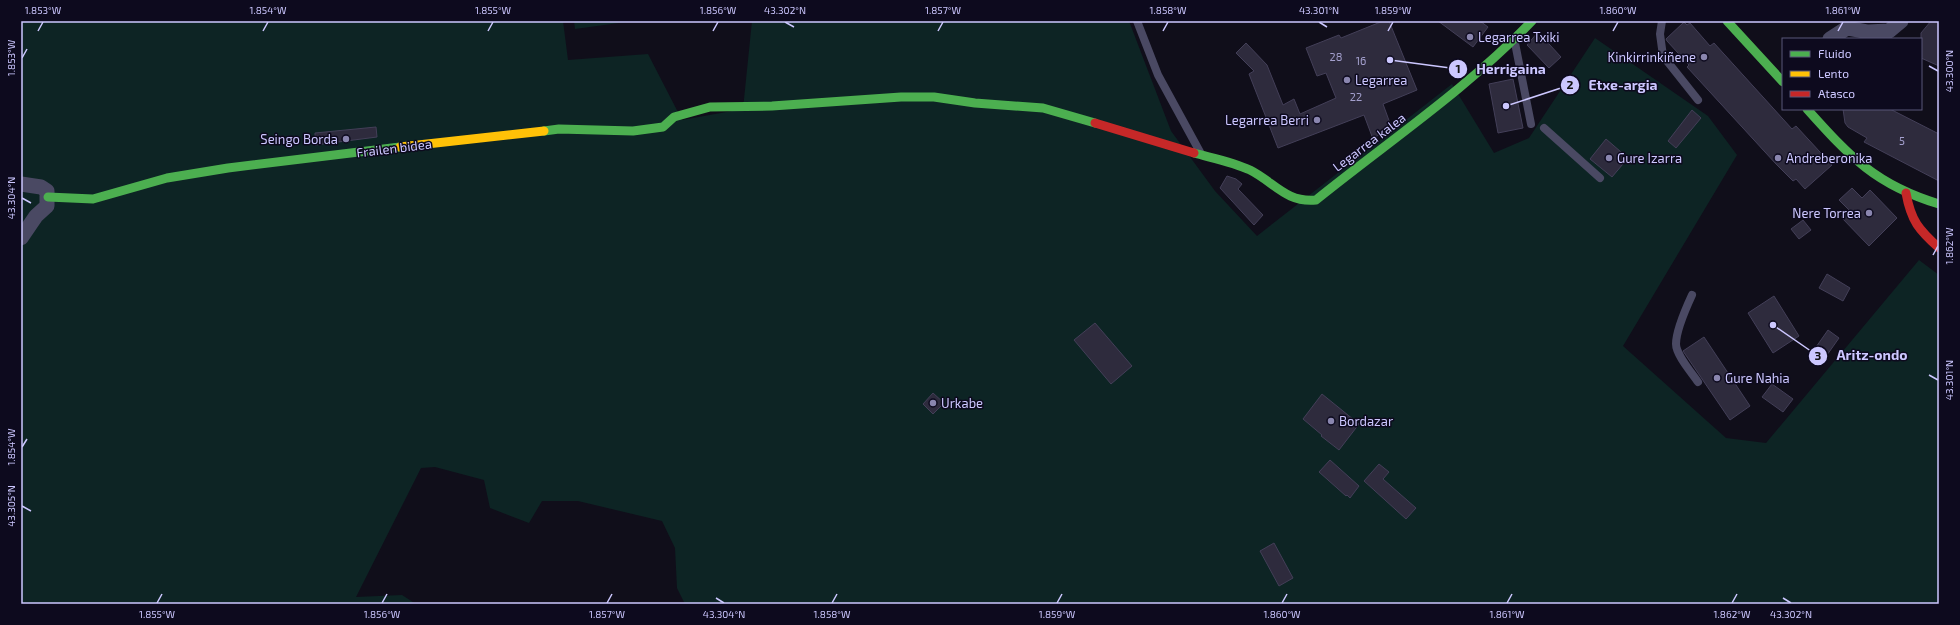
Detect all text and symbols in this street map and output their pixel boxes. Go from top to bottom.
text: 1.853°W [25,4,62,16]
text: 1.854°W [250,4,287,16]
text: 1.855°W [475,4,512,16]
text: 1.856°W [700,4,737,16]
text: 43.302°N [764,4,806,16]
text: 1.857°W [925,4,961,16]
text: 1.858°W [1150,4,1187,16]
text: 43.301°N [1299,4,1339,16]
text: 1.859°W [1375,4,1412,16]
text: 1.860°W [1599,4,1637,16]
text: 1.861°W [1825,4,1861,16]
place label: Legarrea Txiki [1478,29,1559,45]
marker: Legarrea Txiki [1465,32,1475,42]
legend [1782,38,1922,110]
text: 1.853°W [5,39,17,76]
text: Fluido [1818,46,1852,60]
place label: Kinkirrinkiñene [1608,49,1696,65]
house number: 28 [1330,50,1342,63]
text: 43.300°N [1943,50,1955,92]
marker: Kinkirrinkiñene [1699,52,1709,62]
house number: 16 [1356,54,1366,67]
callout: Herrigaina [1448,56,1554,82]
text: Herrigaina [1476,60,1546,77]
text: 1 [1455,61,1461,75]
text: Lento [1818,66,1849,80]
place label: Legarrea [1355,72,1407,88]
callout: Etxe-argia [1560,72,1665,98]
marker: Legarrea [1342,75,1352,85]
text: Etxe-argia [1588,76,1658,93]
text: 2 [1567,77,1574,91]
text: Atasco [1818,86,1855,100]
house number: 22 [1350,90,1362,103]
street label: Legarrea kalea [1329,109,1409,175]
place label: Legarrea Berri [1225,112,1309,128]
marker: Legarrea Berri [1312,115,1322,125]
place label: Seingo Borda [260,131,338,147]
marker: Seingo Borda [341,134,351,144]
house number: 5 [1899,134,1905,147]
street label: Frailen bidea [355,135,433,161]
place label: Gure Izarra [1617,150,1682,166]
place label: Andreberonika [1786,150,1872,166]
marker: Gure Izarra [1604,153,1614,163]
marker: Andreberonika [1773,153,1783,163]
text: 43.304°N [5,177,17,219]
place label: Nere Torrea [1792,205,1861,221]
marker: Nere Torrea [1864,208,1874,218]
text: 1.862°W [1943,227,1955,264]
callout: Aritz-ondo [1808,343,1915,369]
text: Aritz-ondo [1836,346,1908,363]
text: 3 [1815,348,1822,362]
text: 43.301°N [1943,360,1955,400]
place label: Gure Nahia [1725,370,1790,386]
marker: Gure Nahia [1712,373,1722,383]
place label: Urkabe [941,395,983,411]
marker: Urkabe [928,398,938,408]
place label: Bordazar [1339,413,1393,429]
marker: Bordazar [1326,416,1336,426]
text: 1.854°W [5,428,17,465]
text: 43.305°N [5,485,17,527]
text: 1.855°W [139,608,176,620]
text: 1.856°W [364,608,401,620]
text: 1.857°W [589,608,625,620]
text: 43.304°N [703,608,745,620]
text: 1.858°W [814,608,851,620]
text: 1.859°W [1039,608,1076,620]
text: 1.860°W [1263,608,1301,620]
text: 1.861°W [1489,608,1525,620]
text: 1.862°W [1714,608,1751,620]
text: 43.302°N [1770,608,1812,620]

